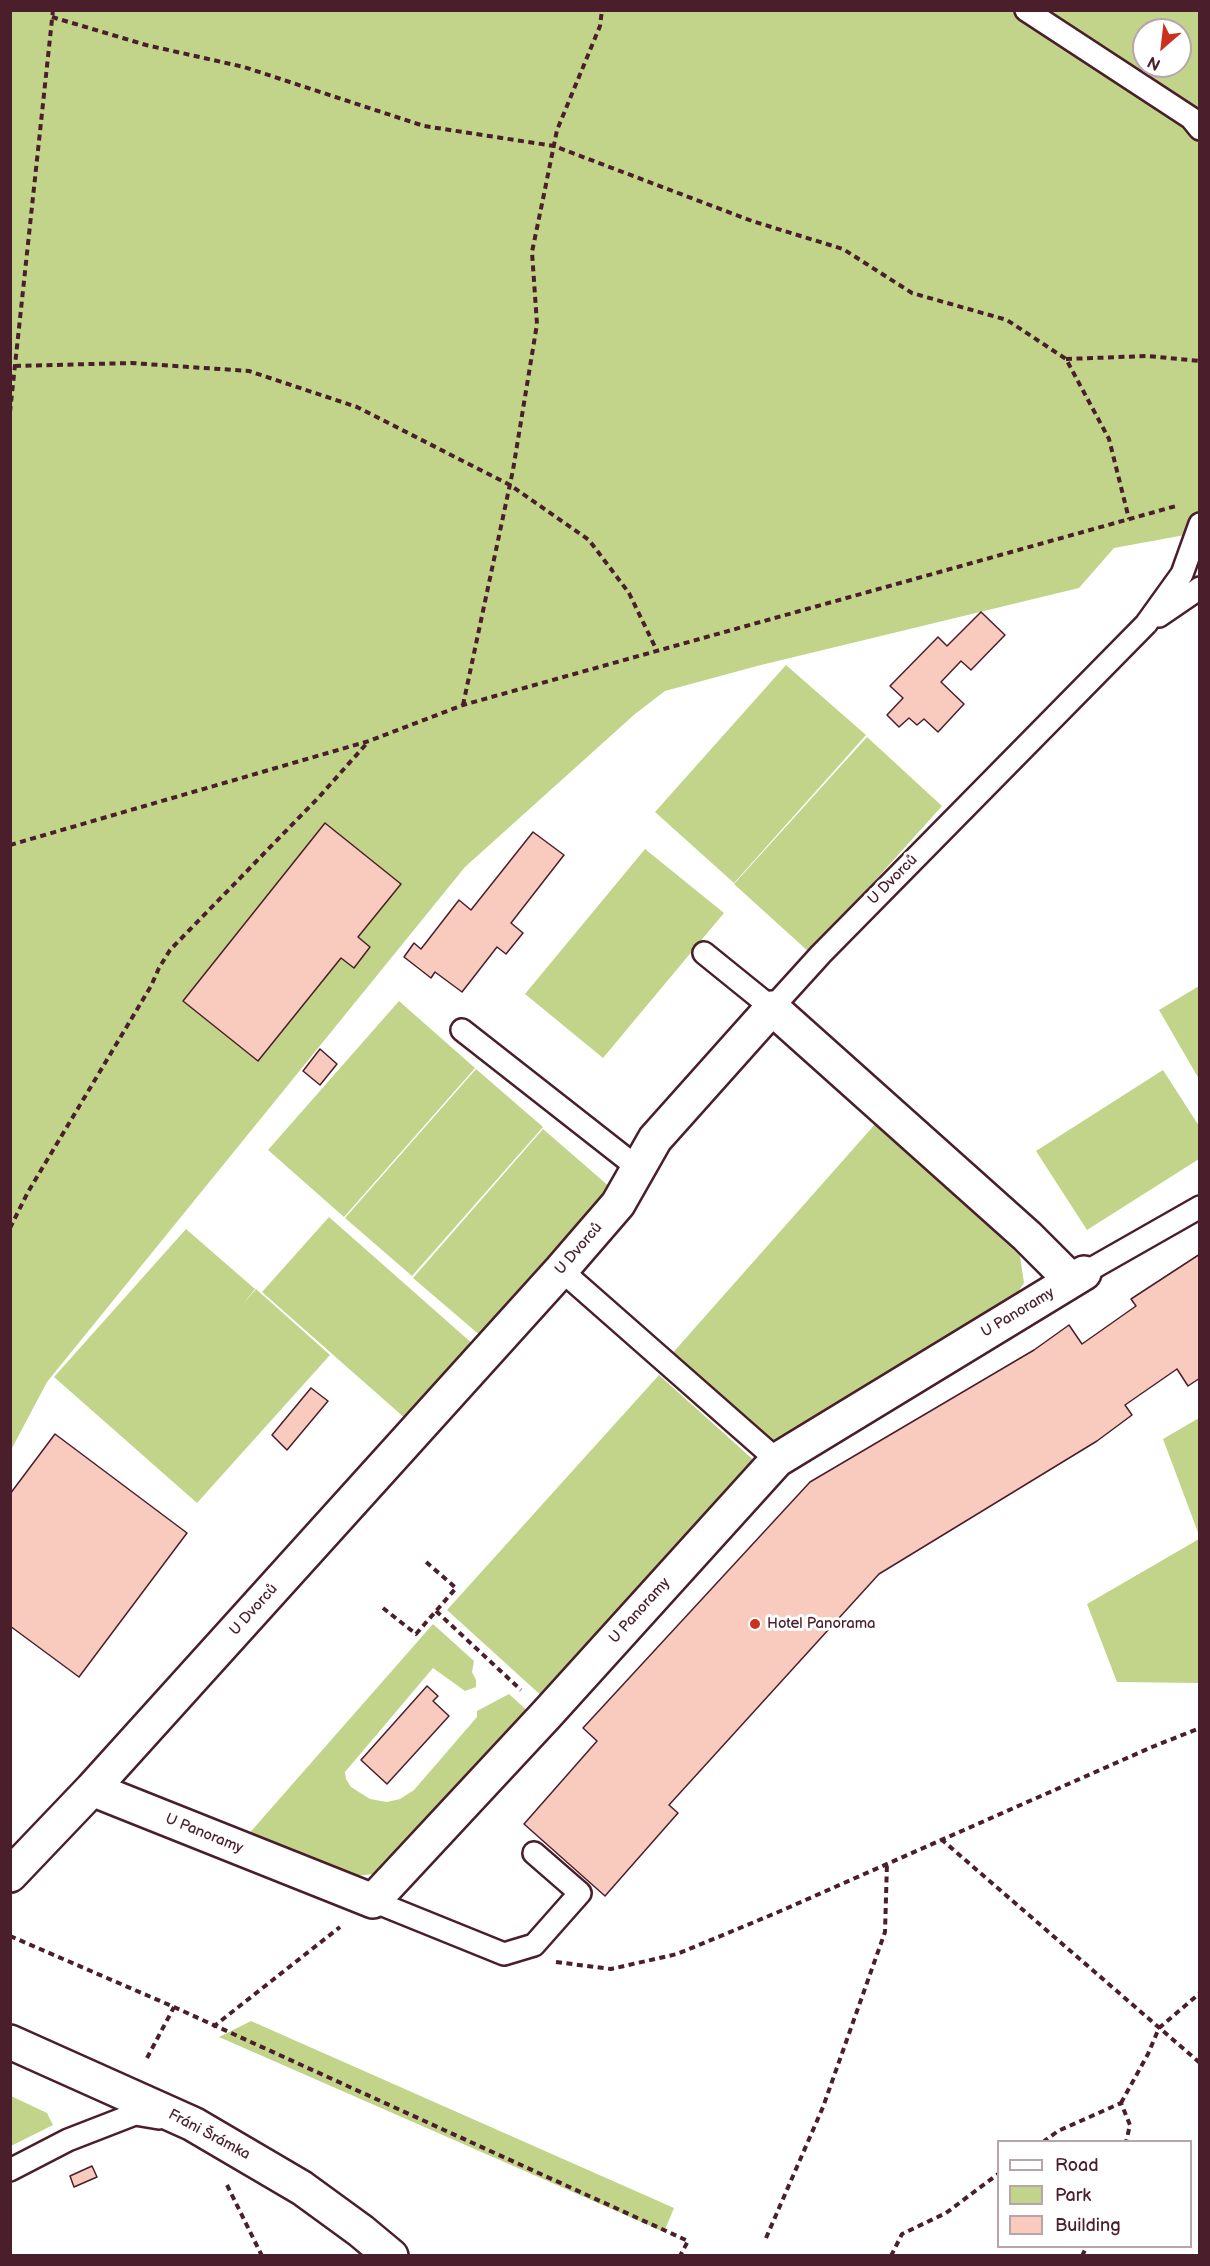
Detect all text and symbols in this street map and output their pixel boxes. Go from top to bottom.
north arrow [1132,18,1192,78]
text: N [1144,51,1164,74]
street label: U Dvorců [864,851,922,909]
street label: U Dvorců [552,1219,606,1279]
street label: U Panoramy [978,1284,1058,1342]
street label: U Panoramy [606,1574,674,1648]
street label: U Dvorců [226,1581,282,1639]
place label: Hotel Panorama [767,1615,876,1633]
marker: Hotel Panorama [748,1617,762,1631]
street label: U Panoramy [163,1810,245,1858]
street label: Fráni Šrámka [165,2106,253,2164]
legend [997,2140,1192,2248]
text: Road [1055,2155,1099,2176]
text: Park [1055,2185,1091,2206]
text: Building [1055,2215,1121,2236]

